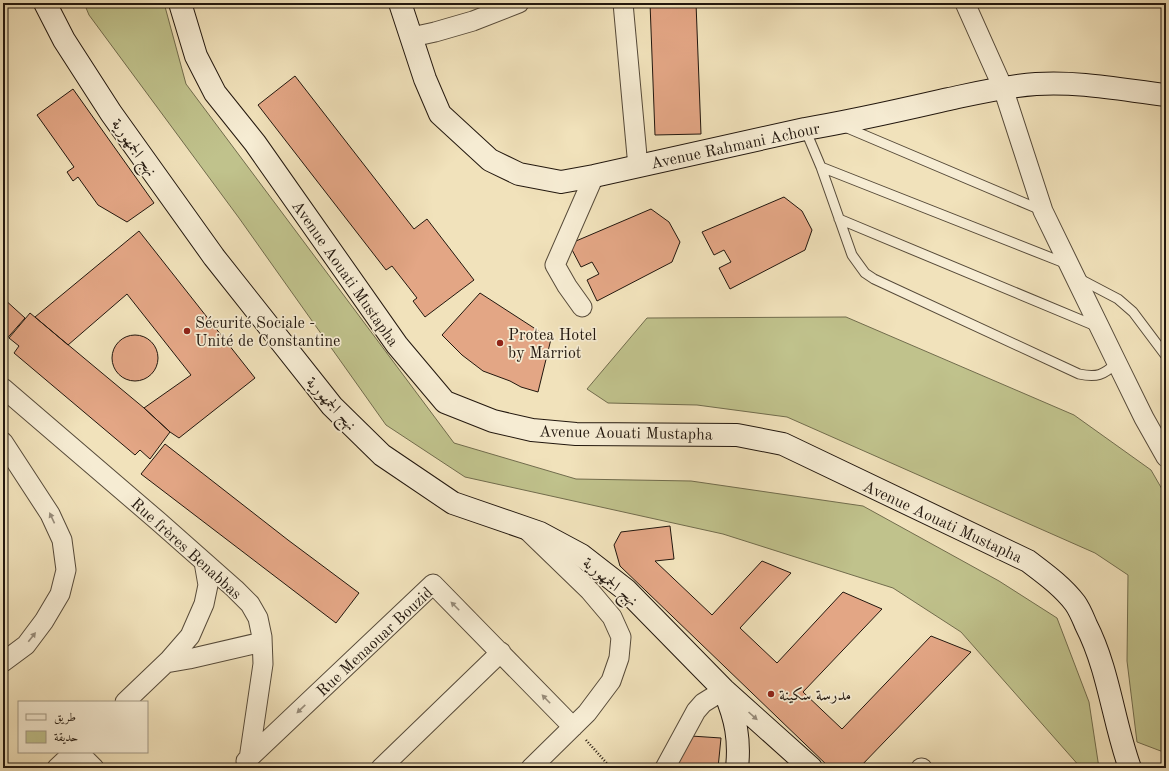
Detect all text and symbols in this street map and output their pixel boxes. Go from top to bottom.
street label: نهج الجمهورية [104,116,159,183]
street label: Avenue Rahmani Achour [649,121,822,173]
street label: Avenue Aouati Mustapha [288,198,401,350]
place label: Sécurité Sociale - Unité de Constantine [195,316,340,350]
marker: Sécurité Sociale - Unité de Constantine [182,326,192,336]
place label: Protea Hotel by Marriot [508,328,597,362]
marker: Protea Hotel by Marriot [495,338,505,348]
street label: نهج الجمهورية [299,374,359,438]
street label: Avenue Aouati Mustapha [539,424,713,444]
street label: Avenue Aouati Mustapha [860,479,1024,567]
street label: Rue frères Benabbas [127,496,244,603]
one-way arrow [49,513,55,524]
street label: نهج الجمهورية [576,555,640,614]
street label: Rue Menaouar Bouzid [314,585,436,700]
one-way arrow [450,601,460,611]
one-way arrow [28,631,36,642]
place label: مدرسة سكينة [779,686,851,704]
marker: مدرسة سكينة [766,689,776,699]
one-way arrow [541,694,551,704]
legend [18,701,148,753]
one-way arrow [296,704,306,714]
one-way arrow [748,711,758,721]
text: طريق [54,712,76,725]
text: حديقة [54,732,78,745]

